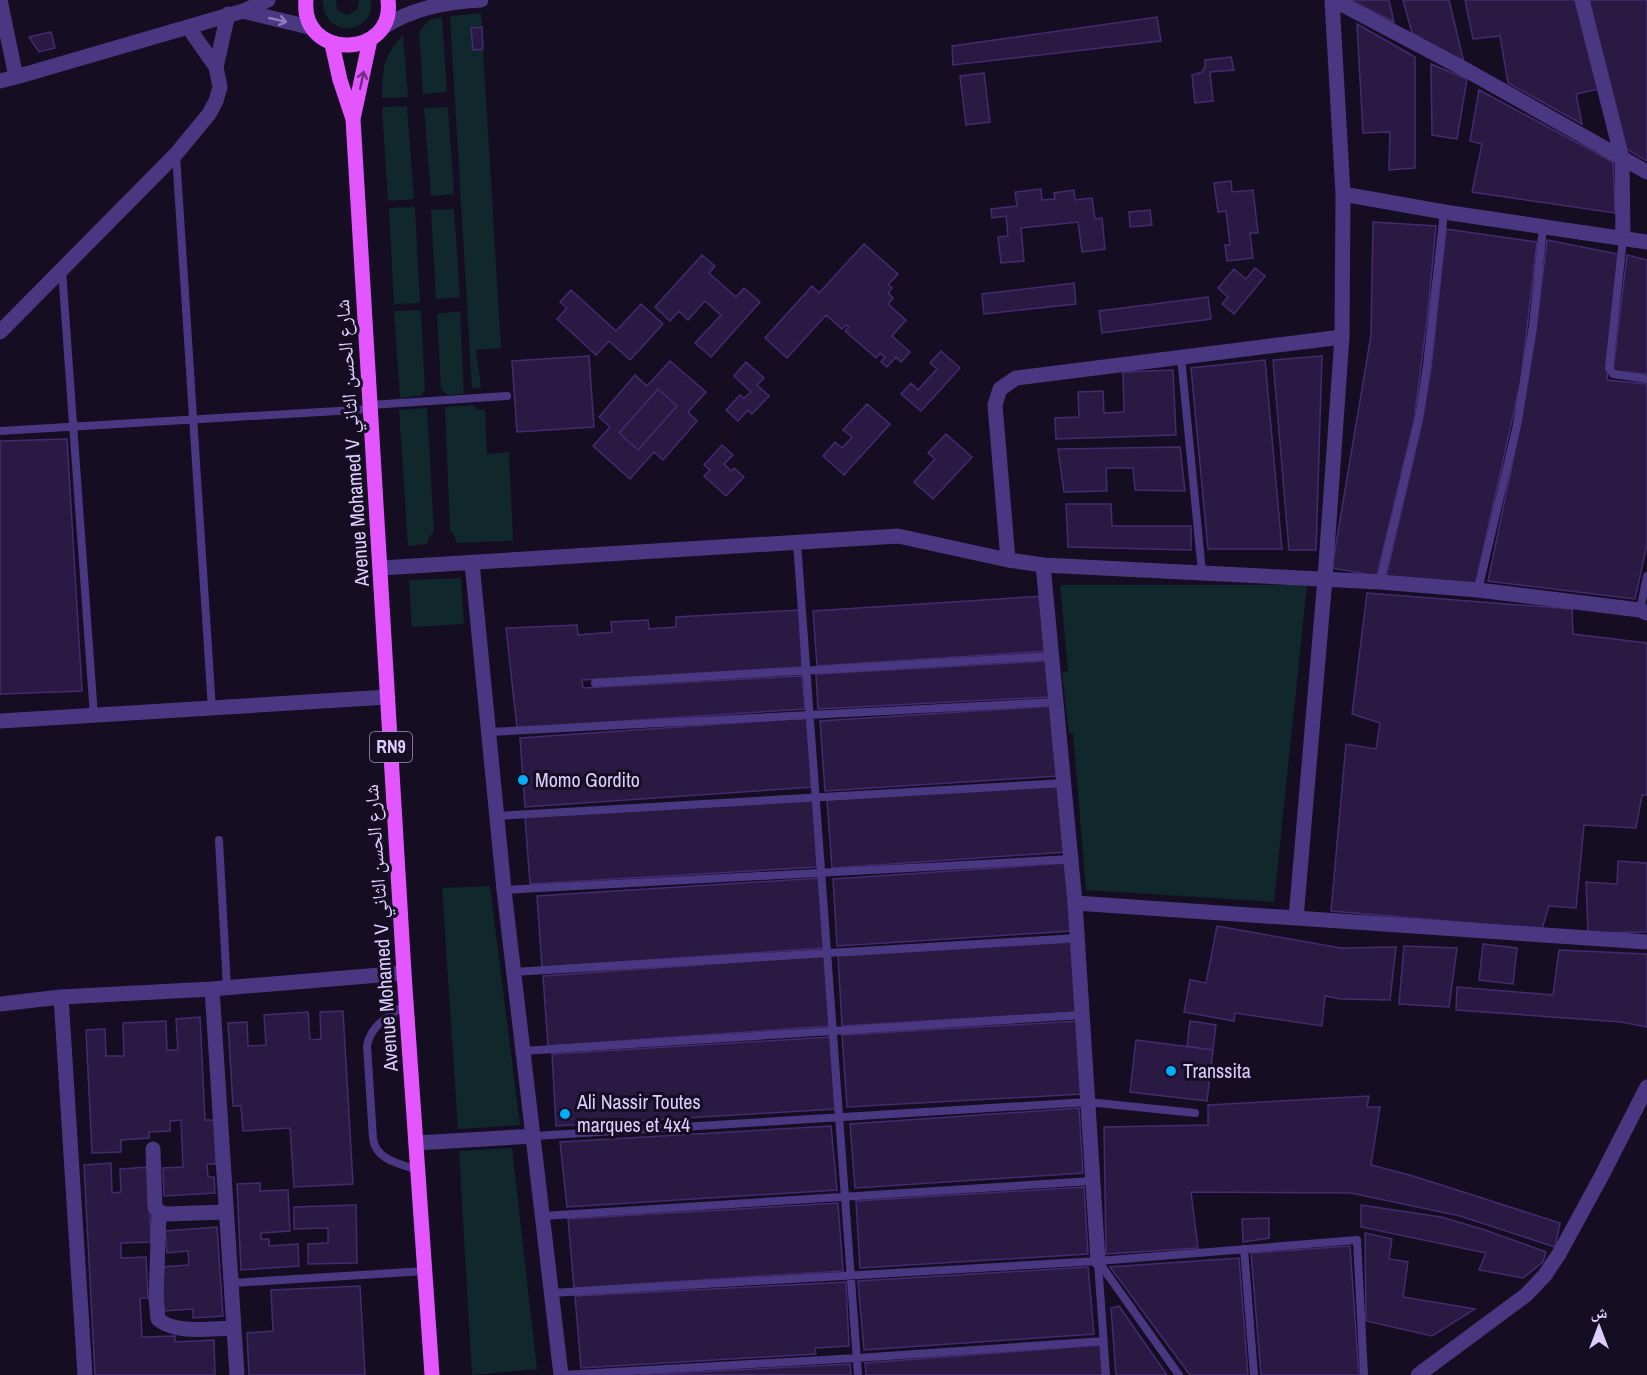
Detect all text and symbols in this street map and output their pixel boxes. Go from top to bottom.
one-way arrow [268,15,287,27]
one-way arrow [357,71,368,90]
street label: Avenue Mohamed V شارع الحسن الثاني [328,298,378,589]
road number: RN9 [370,732,412,762]
place label: Momo Gordito [535,766,640,793]
marker: Momo Gordito [516,773,530,787]
street label: Avenue Mohamed V شارع الحسن الثاني [357,783,407,1074]
place label: Transsita [1183,1057,1251,1084]
marker: Transsita [1164,1064,1178,1078]
place label: Ali Nassir Toutes marques et 4x4 [576,1088,701,1138]
marker: Ali Nassir Toutes marques et 4x4 [558,1107,572,1121]
north arrow [1569,1297,1629,1357]
text: ش [1591,1301,1608,1323]

